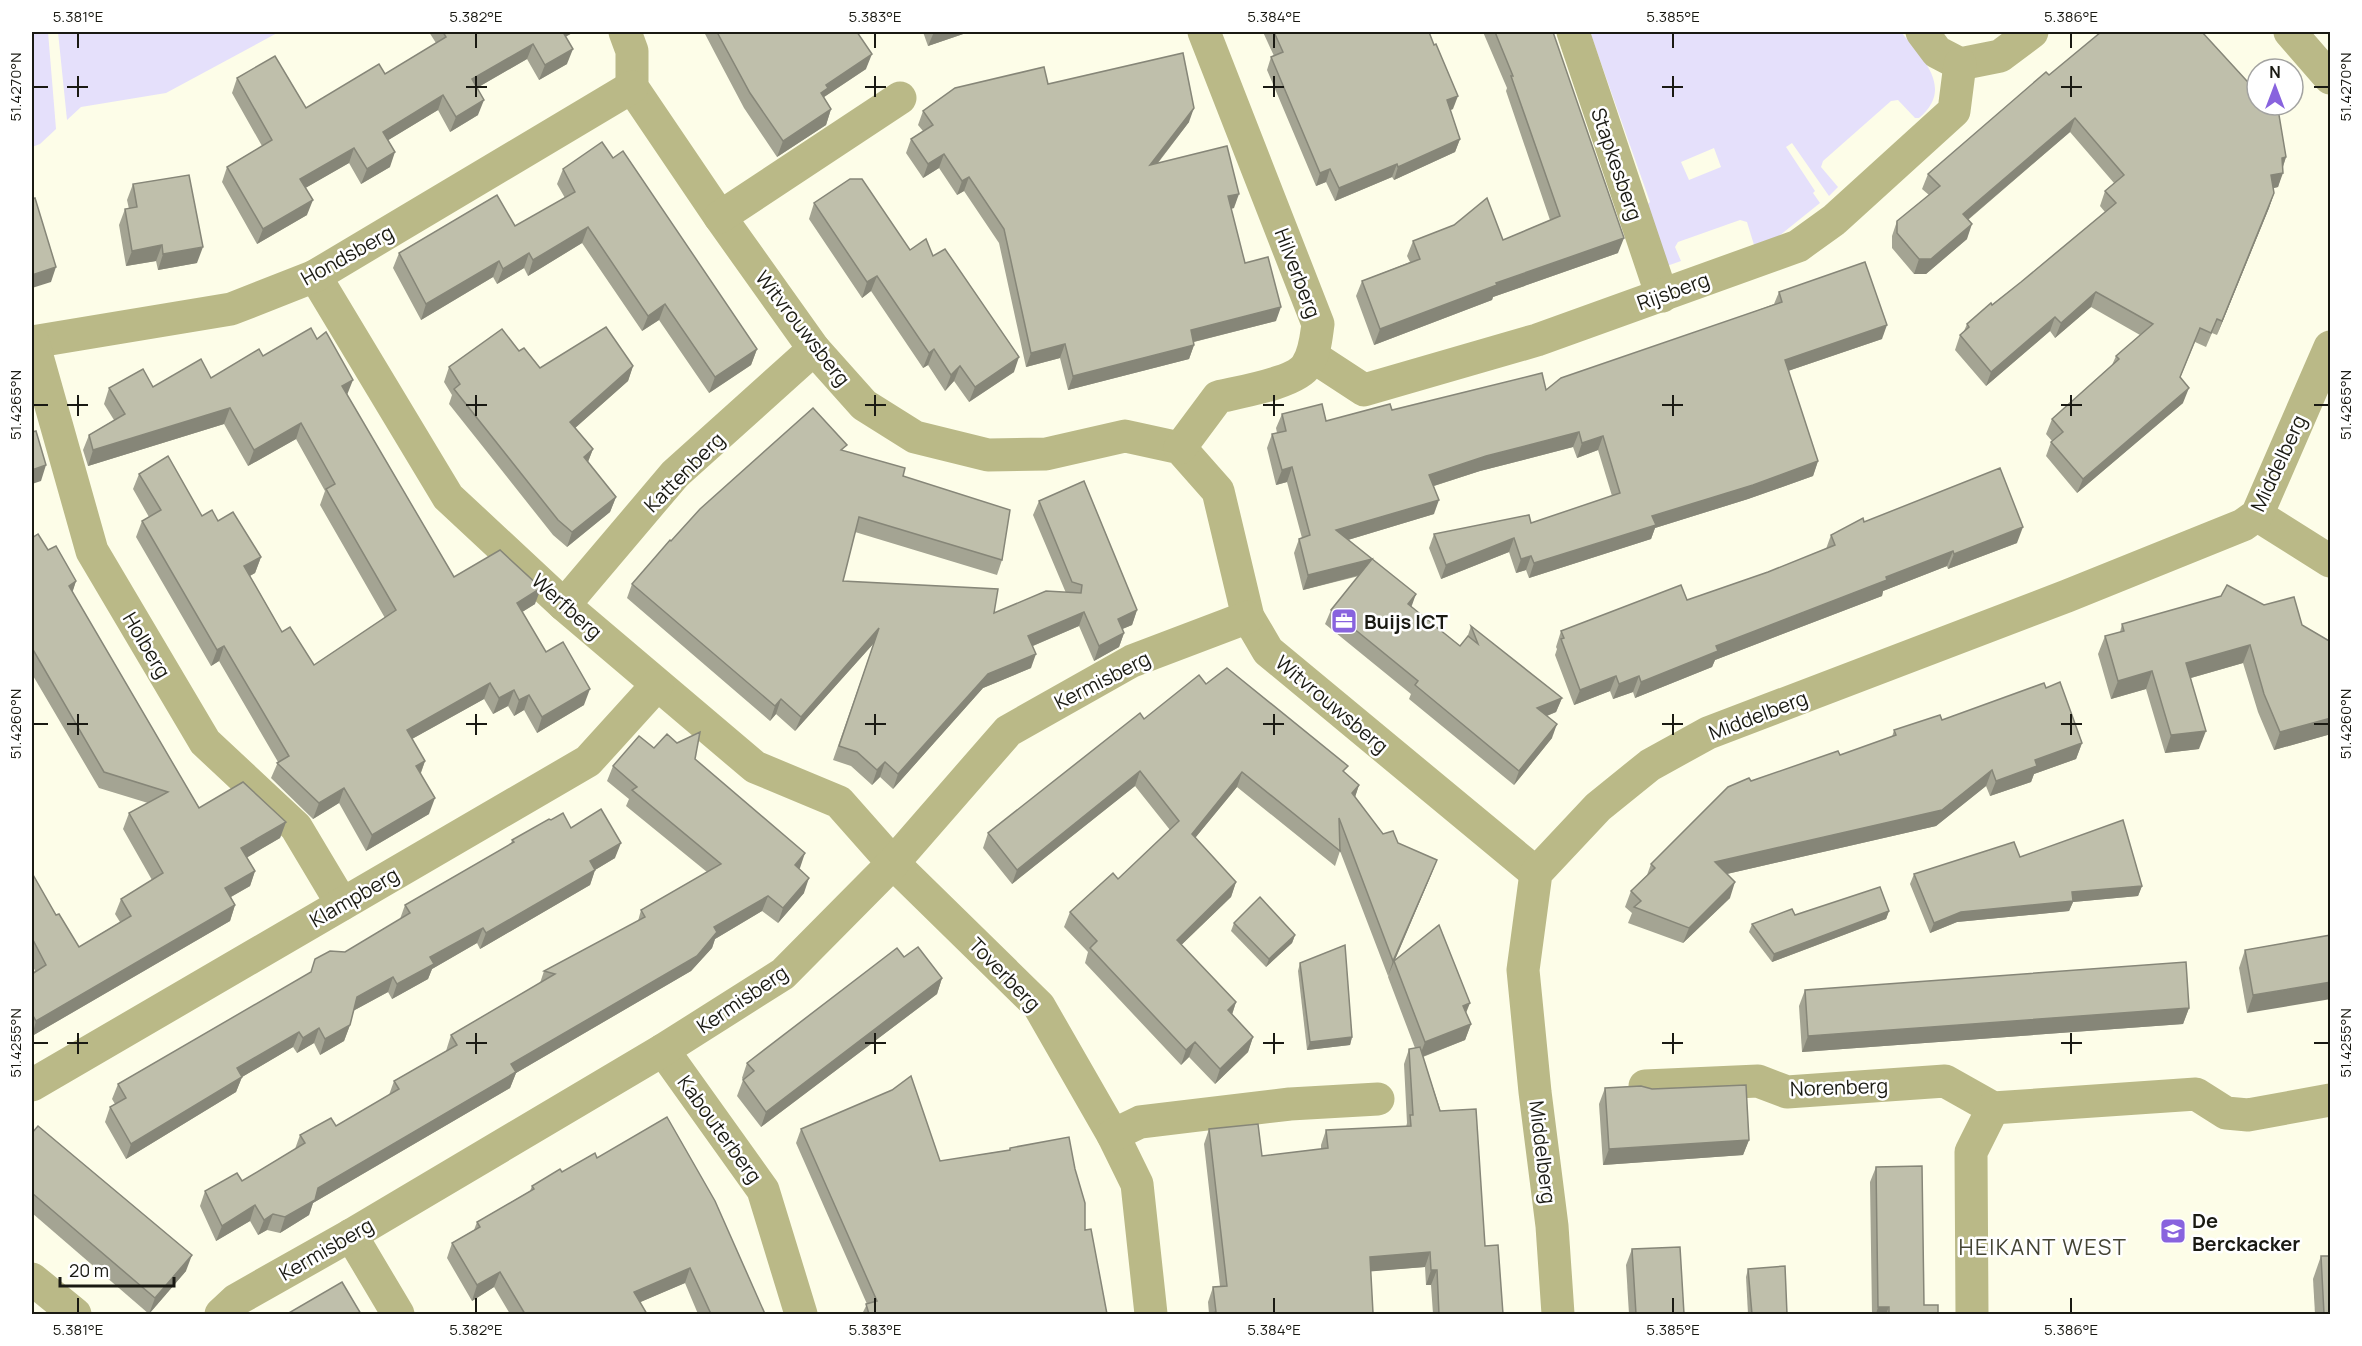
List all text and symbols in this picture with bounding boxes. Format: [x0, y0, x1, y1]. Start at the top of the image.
text: 5.381°E [53, 6, 103, 27]
text: 5.382°E [449, 6, 503, 27]
text: 5.383°E [848, 6, 902, 27]
text: 5.384°E [1247, 6, 1301, 27]
text: 5.385°E [1646, 6, 1700, 27]
text: 5.386°E [2044, 6, 2098, 27]
text: 51.4270°N [5, 53, 26, 121]
text: 51.4270°N [2335, 53, 2356, 121]
north arrow [2245, 57, 2305, 117]
text: N [2269, 61, 2281, 83]
street label: Stapkesberg [1585, 104, 1649, 224]
street label: Hondsberg [296, 218, 398, 292]
street label: Hilverberg [1269, 224, 1327, 322]
street label: Witvrouwsberg [749, 265, 857, 391]
street label: Rijsberg [1633, 265, 1713, 317]
text: 51.4265°N [5, 370, 26, 440]
text: 51.4265°N [2335, 370, 2356, 440]
street label: Middelberg [2244, 410, 2312, 516]
street label: Kattenberg [638, 426, 730, 518]
street label: Werfberg [526, 567, 608, 645]
office icon: Buijs ICT [1329, 606, 1359, 636]
street label: Holberg [117, 607, 177, 683]
place label: Buijs ICT [1364, 608, 1448, 635]
street label: Kermisberg [1049, 644, 1155, 716]
street label: Witvrouwsberg [1270, 649, 1394, 759]
street label: Middelberg [1705, 684, 1811, 746]
text: 51.4260°N [5, 689, 26, 759]
text: 51.4260°N [2335, 689, 2356, 759]
street label: Klampberg [305, 861, 403, 933]
street label: Toverberg [963, 931, 1047, 1017]
street label: Kermisberg [691, 959, 793, 1039]
text: 51.4255°N [5, 1008, 26, 1078]
text: 51.4255°N [2335, 1008, 2356, 1078]
street label: Kabouterberg [672, 1070, 768, 1188]
street label: Norenberg [1790, 1072, 1888, 1102]
street label: Middelberg [1523, 1099, 1563, 1205]
place label: De Berckacker [2192, 1207, 2300, 1257]
street label: Kermisberg [274, 1211, 378, 1287]
school or university icon: De Berckacker [2158, 1216, 2188, 1246]
district label: HEIKANT WEST [1959, 1232, 2127, 1262]
scale bar [60, 1250, 174, 1288]
text: 20 m [69, 1258, 109, 1282]
text: 5.381°E [53, 1319, 103, 1340]
text: 5.382°E [449, 1319, 503, 1340]
text: 5.383°E [848, 1319, 902, 1340]
text: 5.384°E [1247, 1319, 1301, 1340]
text: 5.385°E [1646, 1319, 1700, 1340]
text: 5.386°E [2044, 1319, 2098, 1340]

